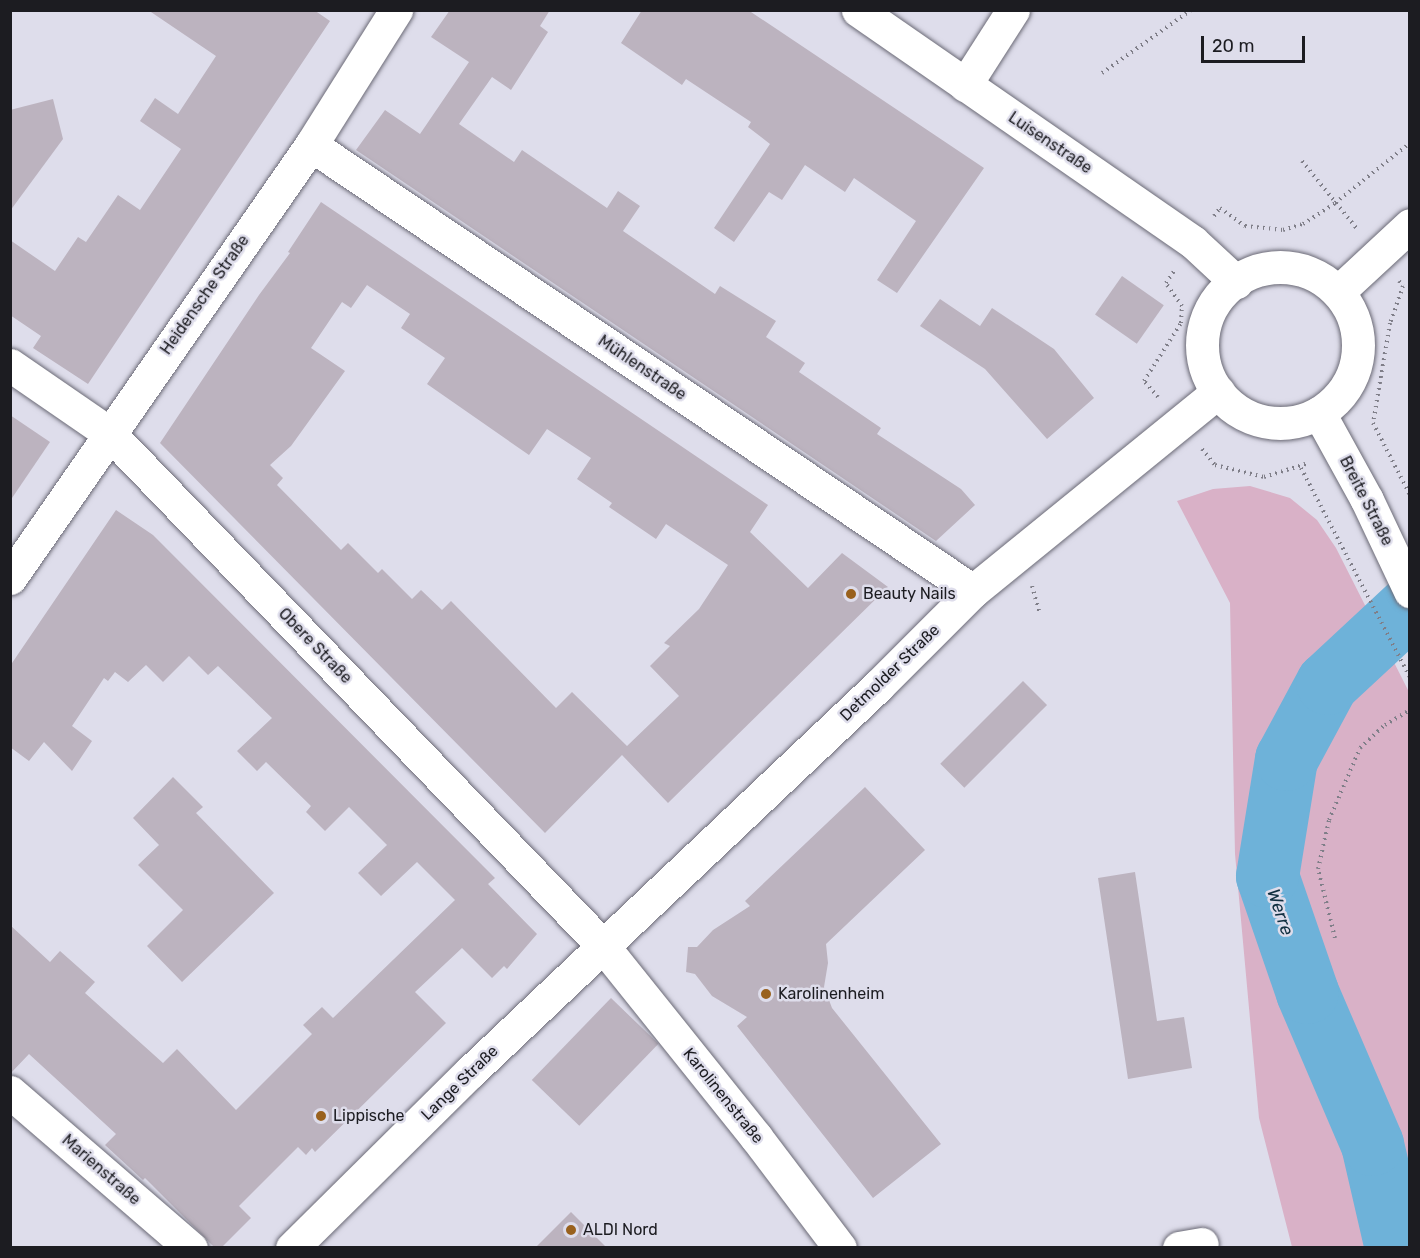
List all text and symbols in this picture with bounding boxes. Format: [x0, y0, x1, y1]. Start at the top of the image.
scale bar [1204, 24, 1308, 62]
text: 20 m [1212, 35, 1254, 57]
street label: Luisenstraße [1005, 108, 1095, 178]
street label: Heidensche Straße [157, 232, 253, 358]
street label: Mühlenstraße [594, 331, 690, 405]
street label: Breite Straße [1335, 453, 1397, 549]
place label: Beauty Nails [863, 584, 956, 604]
marker: Beauty Nails [844, 587, 858, 601]
street label: Obere Straße [274, 604, 356, 688]
street label: Detmolder Straße [836, 620, 944, 726]
water label: Werre [1262, 886, 1298, 938]
place label: Karolinenheim [778, 984, 884, 1004]
marker: Karolinenheim [759, 987, 773, 1001]
street label: Lange Straße [418, 1042, 502, 1124]
street label: Karolinenstraße [679, 1044, 767, 1148]
place label: Lippische [333, 1106, 405, 1126]
marker: Lippische [314, 1109, 328, 1123]
street label: Marienstraße [58, 1131, 144, 1209]
place label: ALDI Nord [583, 1220, 658, 1240]
marker: ALDI Nord [564, 1223, 578, 1237]

